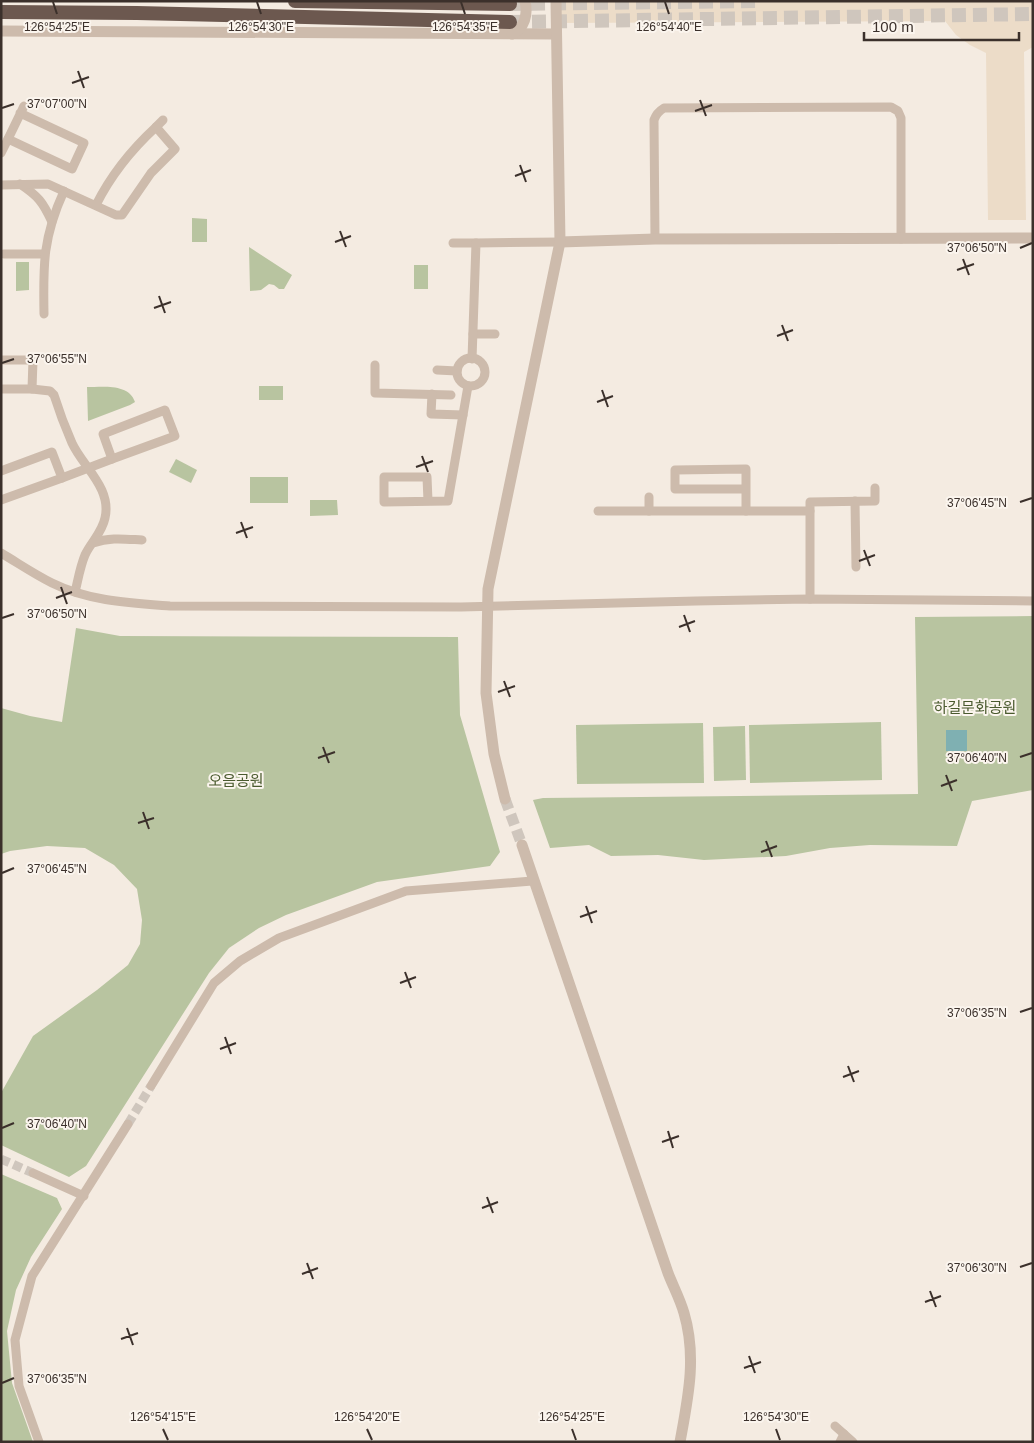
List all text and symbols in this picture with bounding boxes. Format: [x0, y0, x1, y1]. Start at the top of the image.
scale bar [864, 10, 1019, 42]
text: 100 m [872, 18, 914, 35]
text: 126°54'25"E [24, 20, 90, 34]
text: 126°54'30"E [228, 20, 294, 34]
text: 126°54'35"E [432, 20, 498, 34]
text: 126°54'40"E [636, 20, 702, 34]
text: 37°07'00"N [27, 97, 87, 111]
text: 37°06'50"N [947, 241, 1007, 255]
text: 37°06'55"N [27, 352, 87, 366]
text: 37°06'45"N [947, 496, 1007, 510]
text: 37°06'50"N [27, 607, 87, 621]
park label: 하길문화공원 [934, 699, 1016, 716]
text: 37°06'40"N [947, 751, 1007, 765]
park label: 오음공원 [208, 772, 264, 789]
text: 37°06'45"N [27, 862, 87, 876]
text: 37°06'35"N [947, 1006, 1007, 1020]
text: 37°06'40"N [27, 1117, 87, 1131]
text: 37°06'30"N [947, 1261, 1007, 1275]
text: 37°06'35"N [27, 1372, 87, 1386]
text: 126°54'15"E [130, 1410, 196, 1424]
text: 126°54'20"E [334, 1410, 400, 1424]
text: 126°54'25"E [539, 1410, 605, 1424]
text: 126°54'30"E [743, 1410, 809, 1424]

